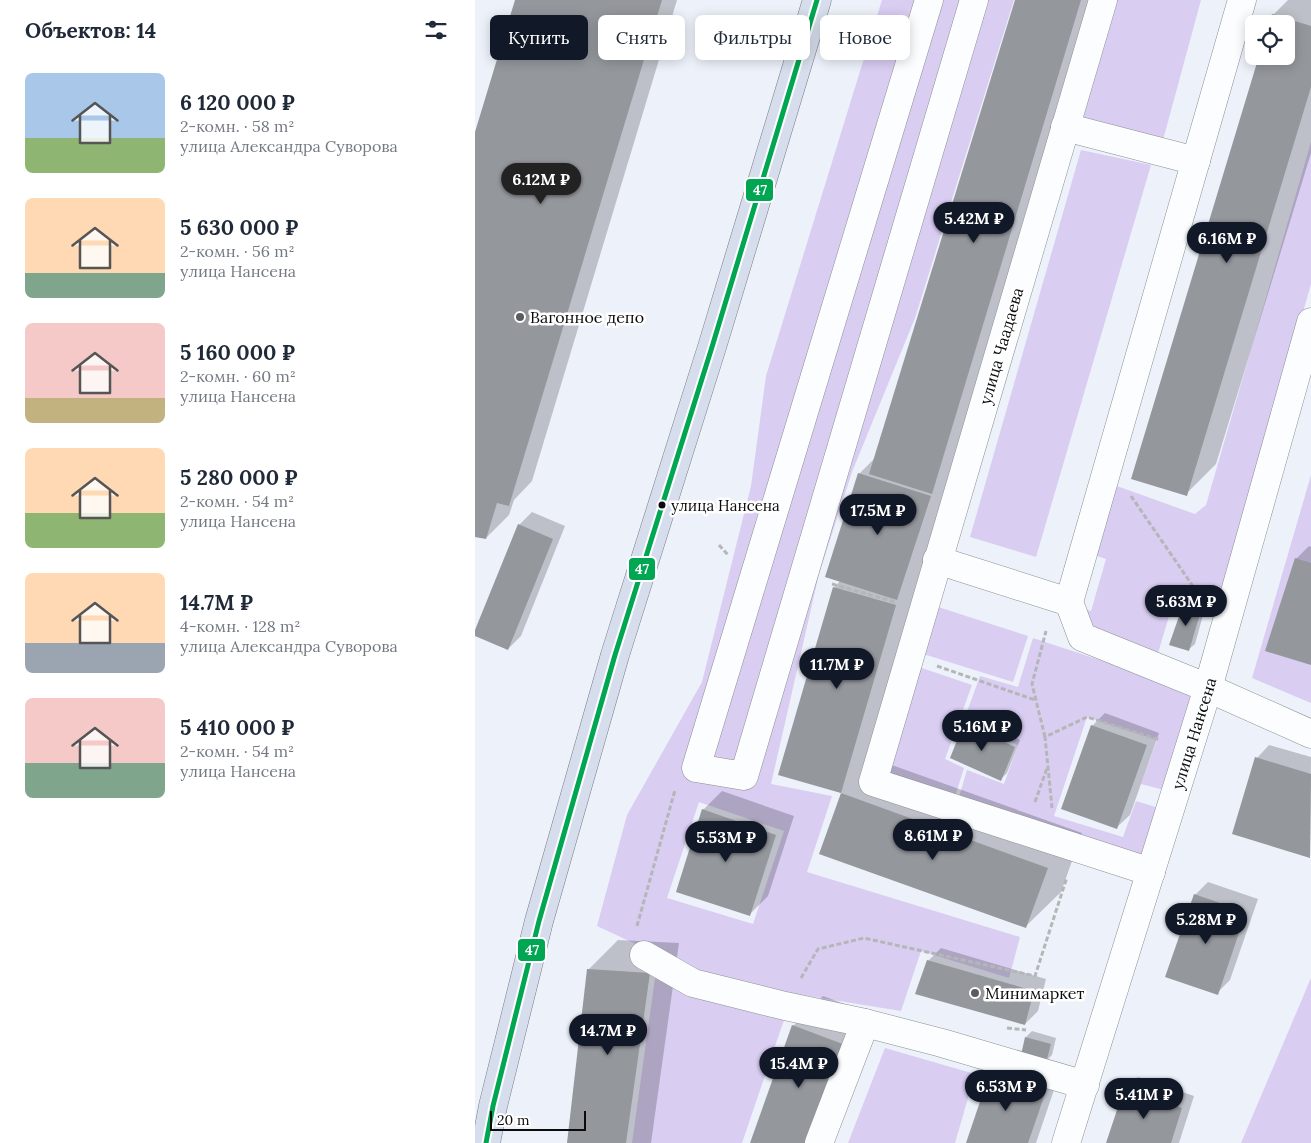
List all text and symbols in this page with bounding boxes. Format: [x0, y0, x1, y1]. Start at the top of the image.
chip: Купить [490, 15, 588, 60]
chip: Снять [598, 15, 685, 60]
chip: Фильтры [695, 15, 810, 60]
chip: Новое [820, 15, 910, 60]
map controls [1245, 15, 1295, 65]
button: locate [1245, 15, 1295, 65]
icon: filters [422, 16, 450, 44]
text: Объектов: 14 [25, 17, 156, 44]
text: 6 120 000 ₽ [180, 89, 295, 116]
icon: home [65, 93, 125, 153]
text: 2-комн. · 58 m² [180, 116, 294, 136]
text: улица Александра Суворова [180, 136, 398, 156]
pin: 6.12M ₽ [495, 162, 587, 205]
text: 6.12M ₽ [512, 169, 570, 189]
line badge: 47 [745, 178, 774, 202]
text: 47 [753, 181, 768, 199]
pin: 5.42M ₽ [928, 202, 1020, 244]
text: 5.42M ₽ [944, 208, 1004, 228]
text: 5 630 000 ₽ [180, 214, 298, 241]
icon: home [65, 218, 125, 278]
pin: 6.16M ₽ [1181, 222, 1273, 264]
text: 6.16M ₽ [1198, 228, 1256, 248]
text: 2-комн. · 56 m² [180, 241, 295, 261]
text: улица Нансена [180, 261, 296, 281]
street label: улица Чаадаева [975, 285, 1027, 407]
place label: Вагонное депо [530, 307, 644, 327]
marker: Вагонное депо [514, 311, 526, 323]
text: 5 160 000 ₽ [180, 339, 295, 366]
icon: home [65, 343, 125, 403]
text: 2-комн. · 60 m² [180, 366, 296, 386]
text: улица Нансена [180, 386, 296, 406]
text: 5 280 000 ₽ [180, 464, 298, 491]
icon: home [65, 468, 125, 528]
text: 2-комн. · 54 m² [180, 491, 294, 511]
pin: 17.5M ₽ [832, 494, 924, 536]
place label: улица Нансена [671, 496, 780, 515]
marker: улица Нансена [657, 500, 667, 510]
text: 17.5M ₽ [850, 500, 906, 520]
text: улица Нансена [180, 511, 296, 531]
line badge: 47 [628, 557, 656, 581]
text: 47 [635, 560, 650, 578]
pin: 5.63M ₽ [1140, 584, 1232, 627]
text: 14.7M ₽ [180, 589, 253, 616]
text: 5.63M ₽ [1156, 591, 1216, 611]
icon: home [65, 593, 125, 653]
text: 4-комн. · 128 m² [180, 616, 301, 636]
text: улица Александра Суворова [180, 636, 398, 656]
pin: 11.7M ₽ [791, 648, 883, 690]
text: 11.7M ₽ [810, 654, 864, 674]
street label: улица Нансена [1167, 675, 1220, 792]
pin: 5.16M ₽ [936, 710, 1028, 752]
text: 5 410 000 ₽ [180, 714, 294, 741]
text: 5.16M ₽ [953, 716, 1011, 736]
icon: home [65, 718, 125, 778]
text: 2-комн. · 54 m² [180, 741, 294, 761]
text: улица Нансена [180, 761, 296, 781]
pin: 8.61M ₽ [887, 818, 979, 861]
pin: 5.53M ₽ [680, 820, 772, 863]
text: 8.61M ₽ [904, 825, 962, 845]
text: 5.53M ₽ [696, 827, 756, 847]
pin: 5.28M ₽ [1160, 902, 1252, 945]
text: 5.28M ₽ [1176, 909, 1236, 929]
line badge: 47 [517, 938, 546, 962]
text: 47 [525, 941, 540, 959]
place label: Минимаркет [985, 983, 1084, 1003]
marker: Минимаркет [969, 987, 981, 999]
pin: 14.7M ₽ [562, 1014, 654, 1056]
text: 14.7M ₽ [580, 1020, 636, 1040]
pin: 15.4M ₽ [753, 1046, 845, 1089]
text: 15.4M ₽ [770, 1053, 828, 1073]
pin: 6.53M ₽ [960, 1070, 1052, 1112]
text: 6.53M ₽ [976, 1076, 1036, 1096]
pin: 5.41M ₽ [1098, 1078, 1190, 1120]
text: 5.41M ₽ [1115, 1084, 1173, 1104]
scale bar [490, 1108, 586, 1131]
text: 20 m [497, 1111, 529, 1129]

